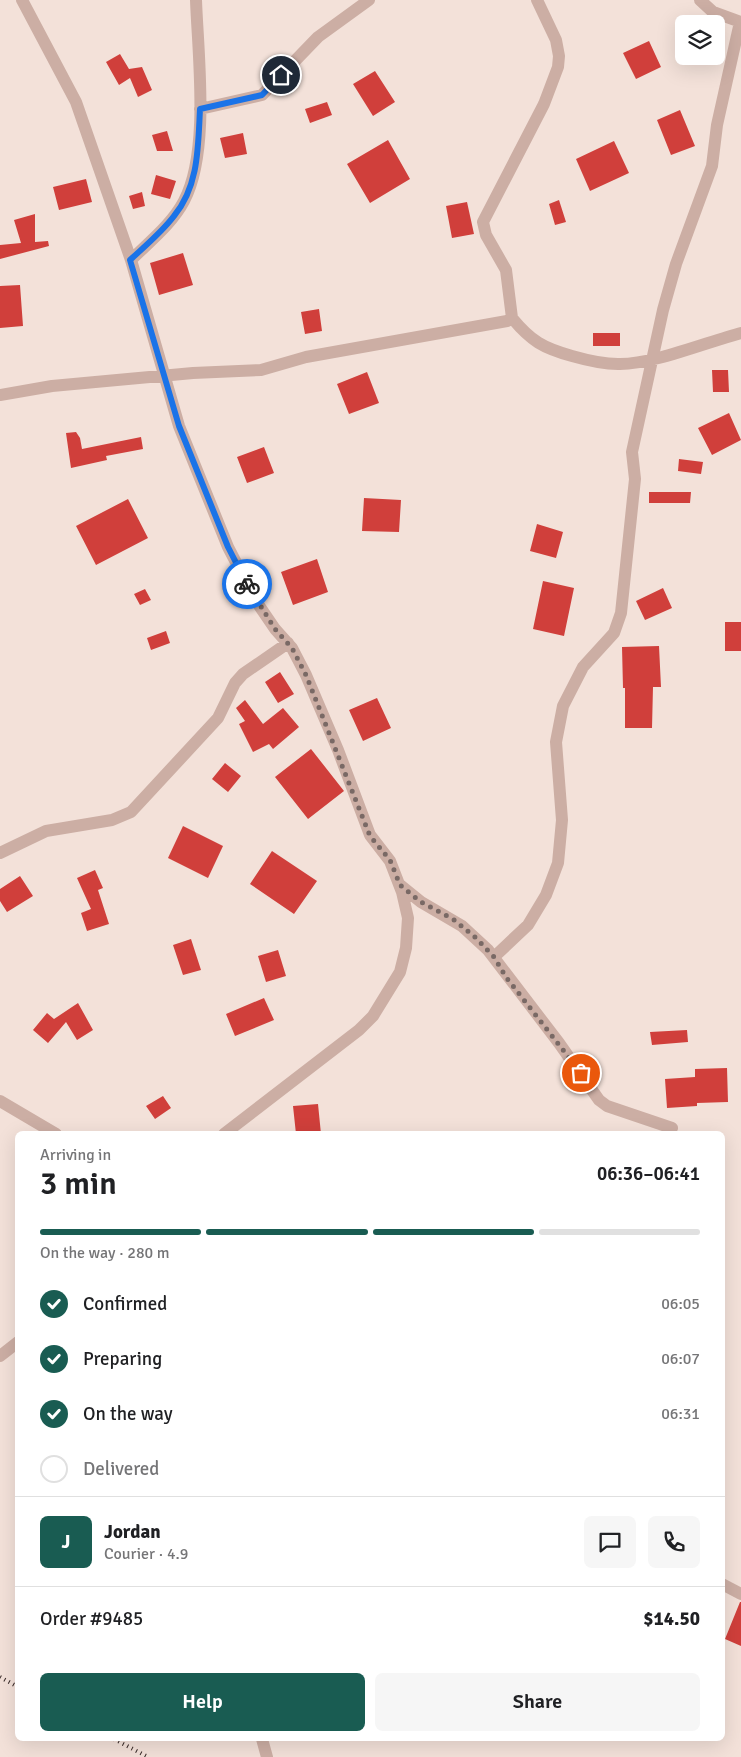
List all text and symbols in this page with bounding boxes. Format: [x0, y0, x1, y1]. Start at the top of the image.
map controls [675, 15, 725, 65]
button: layers [675, 15, 725, 65]
pin [260, 54, 302, 96]
icon: home [267, 61, 295, 89]
courier [222, 559, 272, 609]
icon: bike [233, 570, 261, 598]
pin [560, 1052, 602, 1094]
icon: bag [567, 1059, 595, 1087]
text: Arriving in [40, 1145, 111, 1165]
text: 06:36–06:41 [597, 1162, 700, 1186]
text: 3 min [40, 1164, 117, 1203]
text: On the way · 280 m [40, 1243, 170, 1263]
icon: check [40, 1290, 68, 1318]
text: Confirmed [83, 1292, 167, 1316]
text: 06:05 [661, 1294, 700, 1314]
icon: check [40, 1345, 68, 1373]
text: Preparing [83, 1347, 162, 1371]
text: 06:07 [661, 1349, 700, 1369]
icon: check [40, 1400, 68, 1428]
text: On the way [83, 1402, 173, 1426]
text: 06:31 [661, 1404, 700, 1424]
text: Delivered [83, 1457, 159, 1481]
button: chat [584, 1516, 636, 1568]
button: phone [648, 1516, 700, 1568]
text: Jordan [104, 1520, 161, 1544]
text: J [62, 1530, 70, 1554]
text: Courier · 4.9 [104, 1544, 188, 1564]
text: Order #9485 [40, 1607, 143, 1631]
text: $14.50 [643, 1607, 700, 1631]
button: Help [40, 1673, 365, 1731]
button: Share [375, 1673, 700, 1731]

